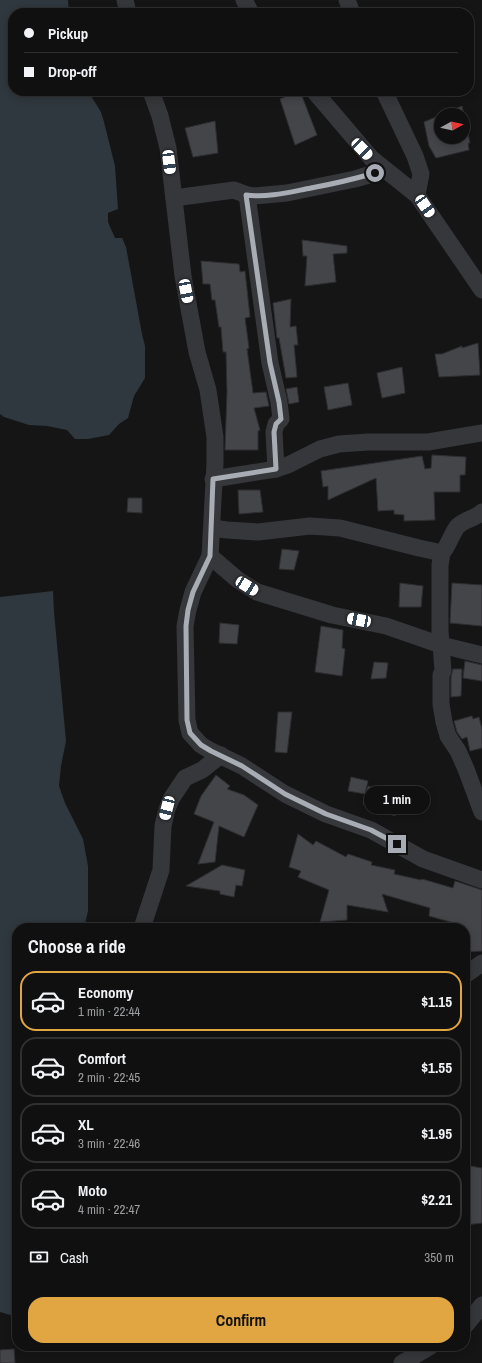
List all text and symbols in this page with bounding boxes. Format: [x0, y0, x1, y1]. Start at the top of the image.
text: Pickup [48, 23, 88, 44]
text: Drop-off [48, 61, 97, 82]
north arrow [434, 108, 470, 144]
map controls [434, 108, 470, 144]
car [349, 136, 375, 162]
car [162, 149, 176, 175]
route start [366, 164, 384, 182]
car [413, 193, 437, 219]
car [178, 278, 194, 304]
car [234, 575, 260, 597]
car [346, 612, 372, 628]
callout: 1 min [364, 786, 430, 814]
text: 1 min [383, 791, 411, 808]
car [158, 795, 176, 821]
route end [388, 835, 406, 853]
text: Choose a ride [28, 934, 126, 959]
text: Economy [78, 982, 133, 1003]
icon: car [30, 983, 66, 1019]
text: $1.15 [421, 991, 452, 1012]
text: 1 min · 22:44 [78, 1003, 140, 1020]
text: Comfort [78, 1048, 126, 1069]
icon: car [30, 1049, 66, 1085]
text: $1.55 [421, 1057, 452, 1078]
text: 2 min · 22:45 [78, 1069, 140, 1086]
text: XL [78, 1114, 94, 1135]
icon: car [30, 1115, 66, 1151]
text: $1.95 [421, 1123, 452, 1144]
text: 3 min · 22:46 [78, 1135, 140, 1152]
text: Moto [78, 1180, 107, 1201]
icon: car [30, 1181, 66, 1217]
text: $2.21 [421, 1189, 452, 1210]
text: 4 min · 22:47 [78, 1201, 140, 1218]
icon: cash [28, 1246, 50, 1268]
text: Cash [60, 1247, 89, 1268]
text: 350 m [424, 1249, 454, 1266]
button: Confirm [28, 1297, 454, 1343]

